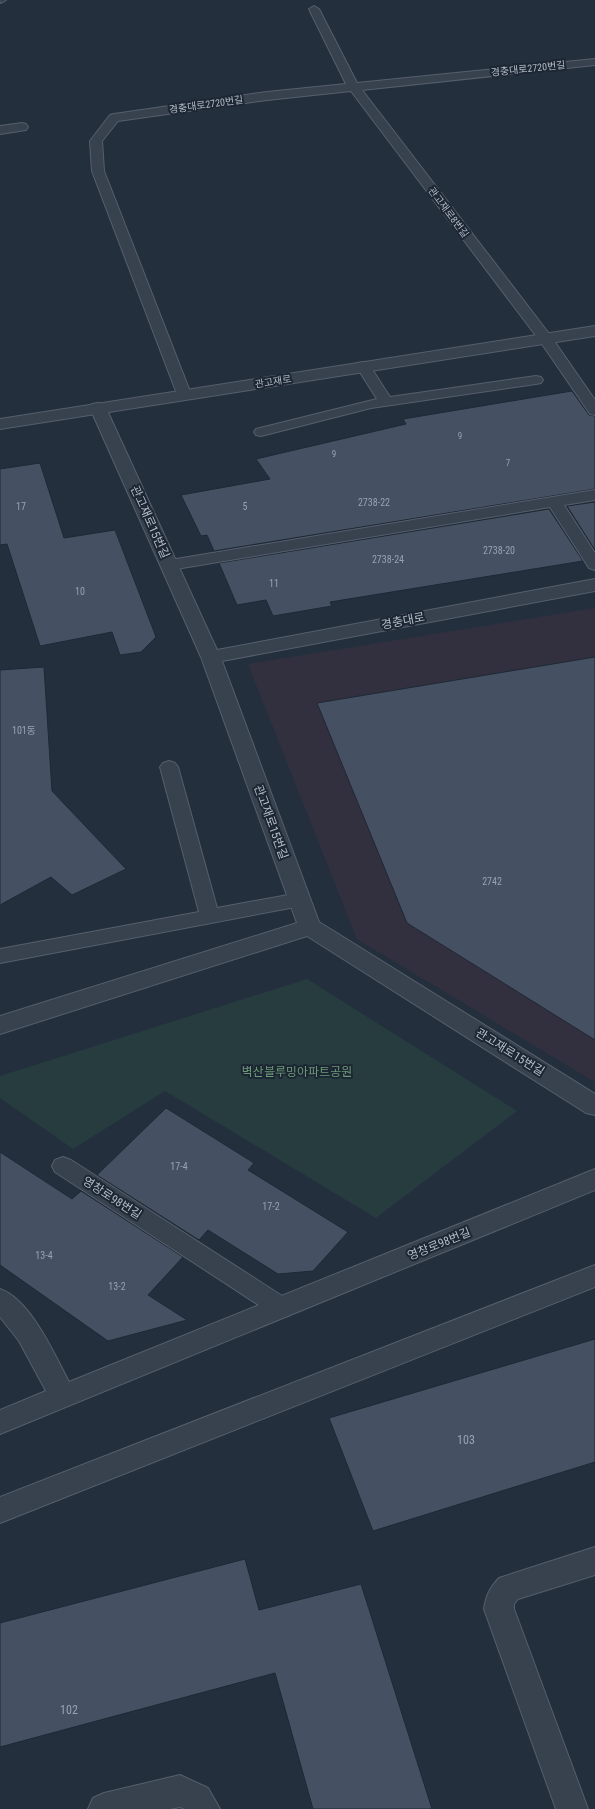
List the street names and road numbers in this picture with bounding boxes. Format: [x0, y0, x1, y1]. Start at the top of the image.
street label: 경충대로2720번길 [490, 59, 566, 78]
street label: 경충대로2720번길 [168, 94, 244, 115]
street label: 관고재로8번길 [426, 185, 471, 240]
street label: 관고재로 [254, 373, 292, 390]
street label: 관고재로15번길 [128, 483, 172, 561]
street label: 경충대로 [380, 610, 426, 632]
street label: 관고재로15번길 [251, 783, 291, 861]
street label: 관고재로15번길 [473, 1025, 547, 1079]
street label: 영창로98번길 [80, 1174, 144, 1222]
street label: 영창로98번길 [405, 1225, 473, 1263]

